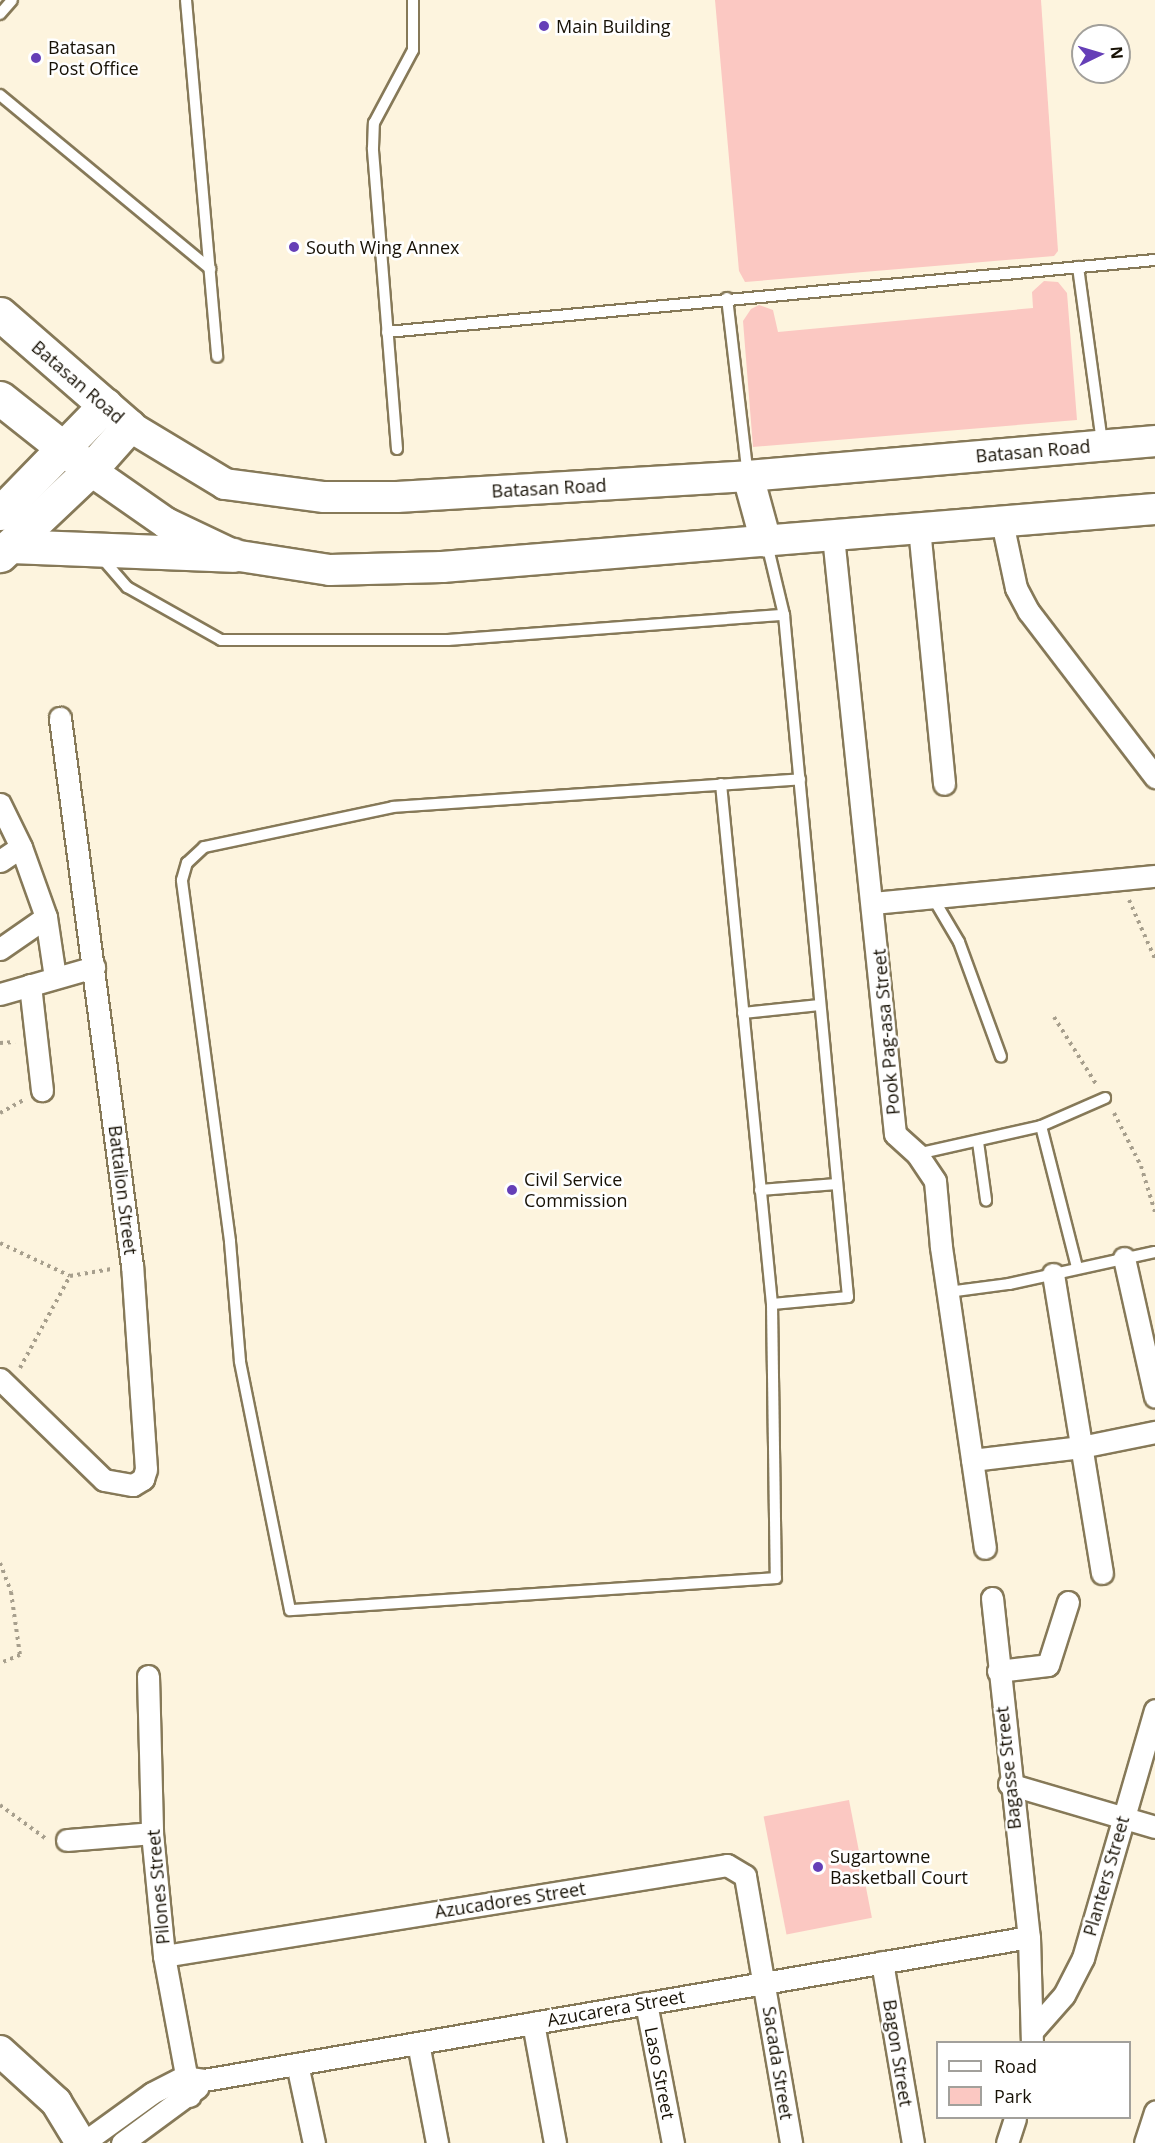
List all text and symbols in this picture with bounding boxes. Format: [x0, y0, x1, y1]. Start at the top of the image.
place label: Main Building [556, 15, 671, 37]
marker: Main Building [537, 19, 551, 33]
north arrow [1071, 24, 1131, 84]
place label: Batasan Post Office [48, 37, 139, 80]
text: N [1105, 45, 1128, 60]
marker: Batasan Post Office [29, 51, 43, 65]
place label: South Wing Annex [306, 236, 460, 258]
marker: South Wing Annex [287, 240, 301, 254]
street label: Batasan Road [27, 336, 129, 428]
street label: Batasan Road [975, 435, 1091, 467]
street label: Batasan Road [491, 474, 607, 502]
street label: Pook Pag-asa Street [868, 948, 904, 1116]
street label: Battalion Street [104, 1124, 142, 1256]
place label: Civil Service Commission [524, 1169, 628, 1212]
marker: Civil Service Commission [505, 1183, 519, 1197]
street label: Bagasse Street [991, 1705, 1025, 1831]
street label: Planters Street [1079, 1814, 1133, 1938]
street label: Pilones Street [142, 1829, 174, 1945]
place label: Sugartowne Basketball Court [830, 1846, 968, 1888]
marker: Sugartowne Basketball Court [811, 1860, 825, 1874]
street label: Azucadores Street [433, 1877, 587, 1923]
street label: Azucarera Street [546, 1985, 686, 2031]
street label: Bagon Street [879, 1998, 917, 2108]
street label: Sacada Street [758, 2005, 798, 2121]
street label: Laso Street [640, 2025, 680, 2121]
legend [936, 2041, 1131, 2119]
text: Road [994, 2054, 1037, 2078]
text: Park [994, 2084, 1032, 2108]

